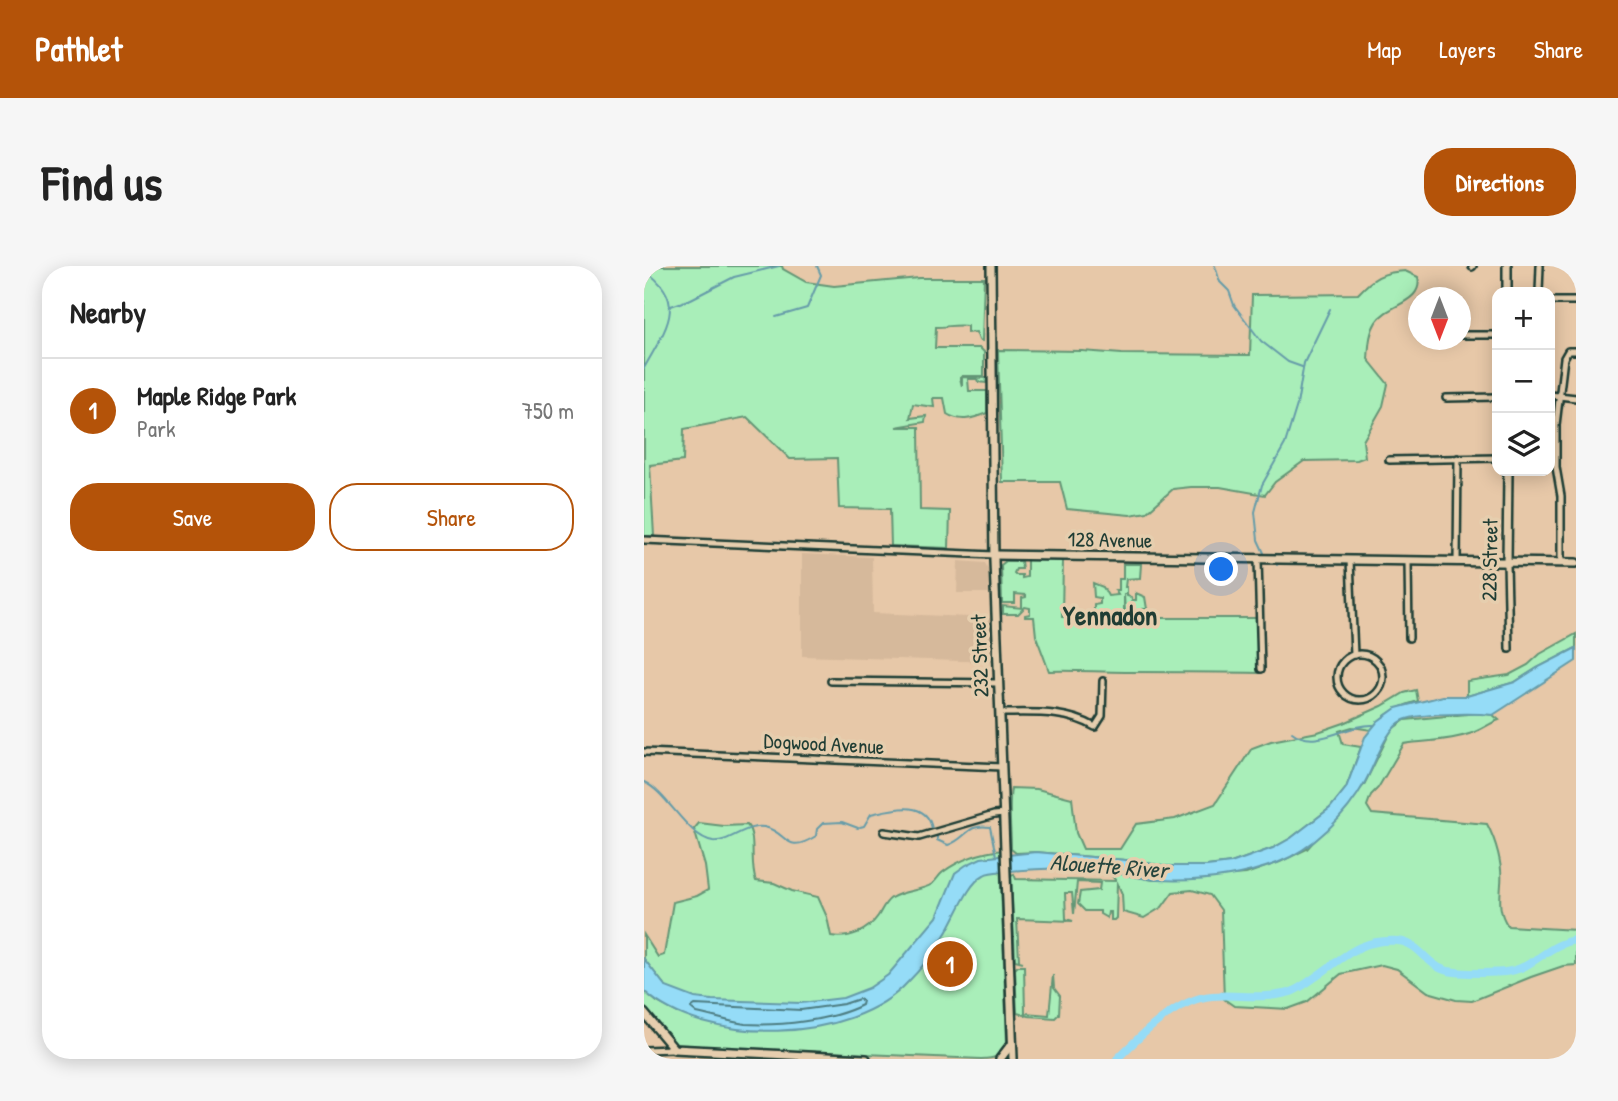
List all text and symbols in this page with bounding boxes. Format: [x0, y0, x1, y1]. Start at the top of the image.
text: Pathlet [35, 27, 122, 71]
text: Map [1367, 33, 1401, 65]
text: Layers [1439, 33, 1496, 65]
text: Share [1534, 33, 1583, 65]
button: Directions [1424, 148, 1576, 216]
text: Find us [42, 149, 162, 215]
north arrow [1408, 287, 1471, 350]
map controls [1492, 287, 1555, 476]
button: + [1492, 287, 1555, 350]
text: Nearby [70, 292, 146, 332]
button: − [1492, 350, 1555, 413]
text: Maple Ridge Park [137, 378, 296, 413]
text: 1 [89, 395, 97, 426]
text: 750 m [522, 395, 574, 426]
text: Park [137, 413, 175, 444]
button: layers [1492, 413, 1555, 476]
button: Save [70, 483, 315, 551]
button: Share [329, 483, 574, 551]
street label: 228 Street [1474, 518, 1505, 601]
street label: 128 Avenue [1067, 524, 1153, 555]
your location [1204, 552, 1238, 586]
district label: Yennadon [1063, 596, 1157, 634]
street label: 232 Street [964, 613, 995, 698]
street label: Dogwood Avenue [763, 726, 885, 761]
water label: Alouette River [1049, 846, 1172, 885]
pin: 1 [927, 938, 973, 990]

